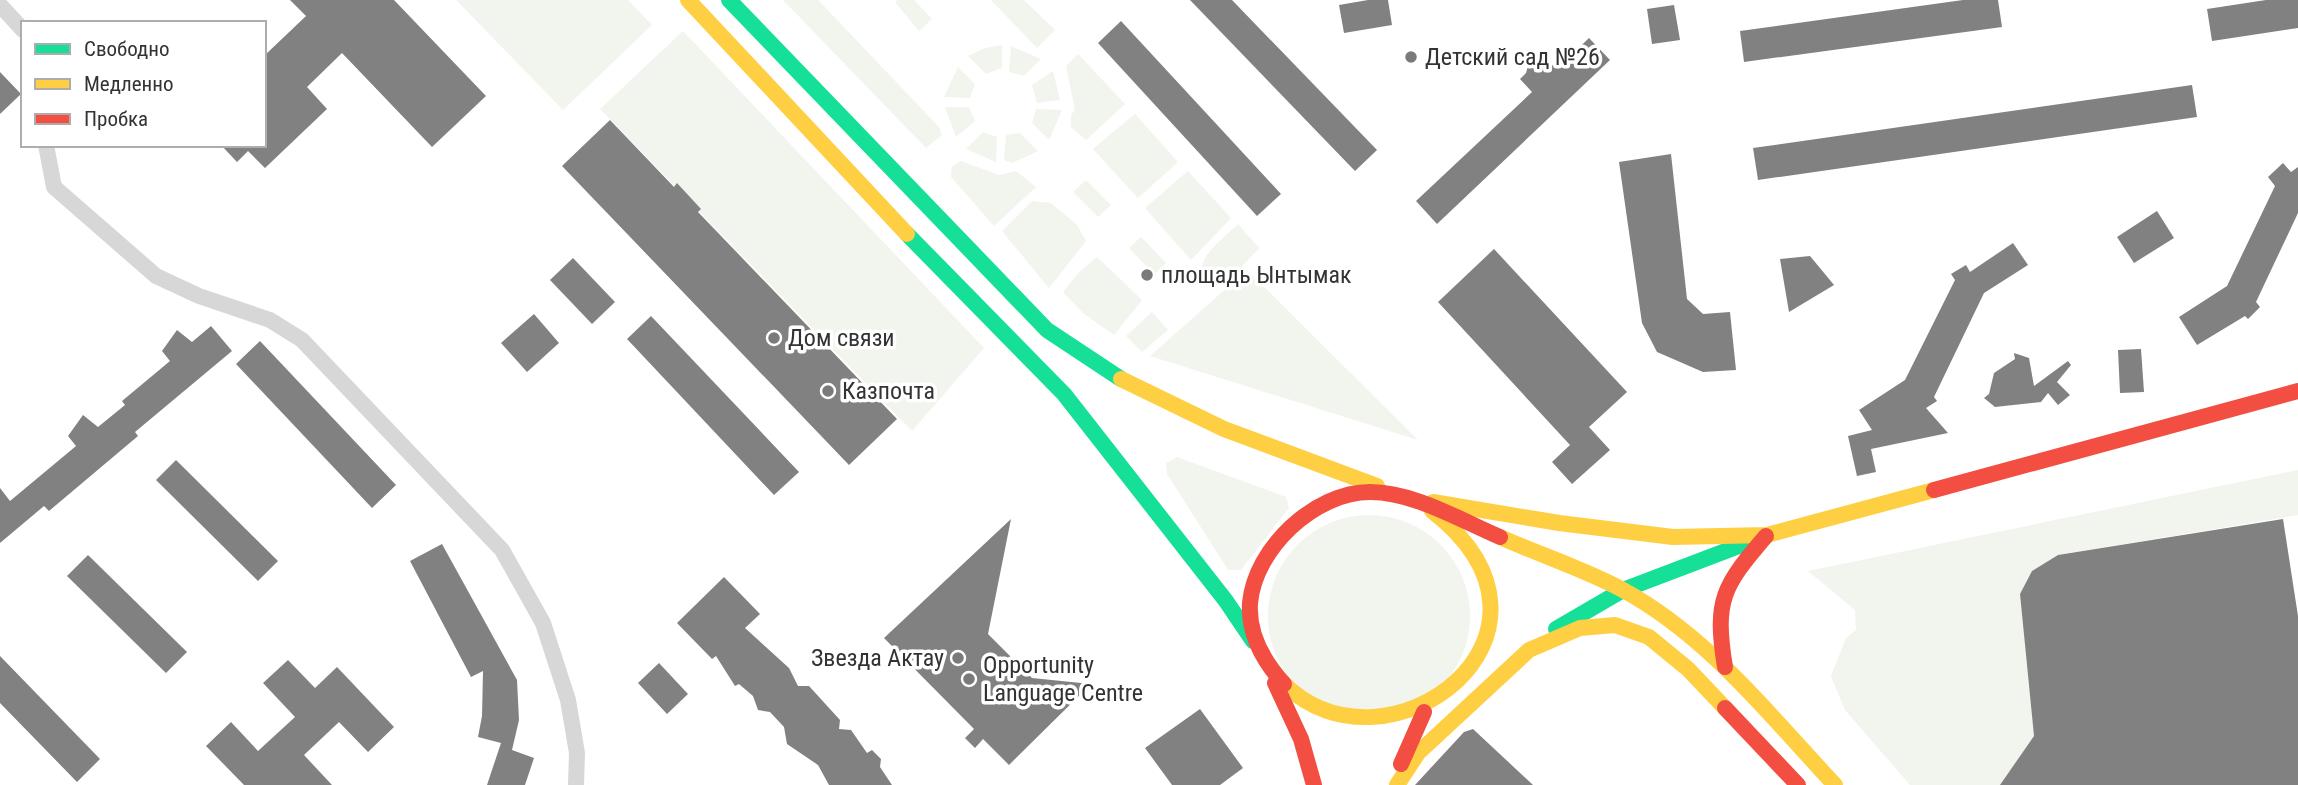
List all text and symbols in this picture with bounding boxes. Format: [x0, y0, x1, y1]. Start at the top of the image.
legend [21, 21, 266, 147]
text: Свободно [84, 37, 170, 61]
place label: Детский сад №26 [1425, 43, 1600, 71]
marker: Детский сад №26 [1403, 49, 1419, 65]
text: Медленно [84, 72, 173, 96]
text: Пробка [84, 107, 148, 131]
place label: площадь Ынтымак [1161, 261, 1352, 289]
marker: площадь Ынтымак [1139, 267, 1155, 283]
place label: Дом связи [788, 324, 895, 352]
marker: Дом связи [766, 330, 782, 346]
place label: Казпочта [842, 377, 935, 405]
marker: Казпочта [820, 383, 836, 399]
place label: Звезда Актау [811, 644, 944, 672]
marker: Звезда Актау [950, 650, 966, 666]
place label: Opportunity Language Centre [983, 651, 1143, 707]
marker: Opportunity Language Centre [961, 671, 977, 687]

